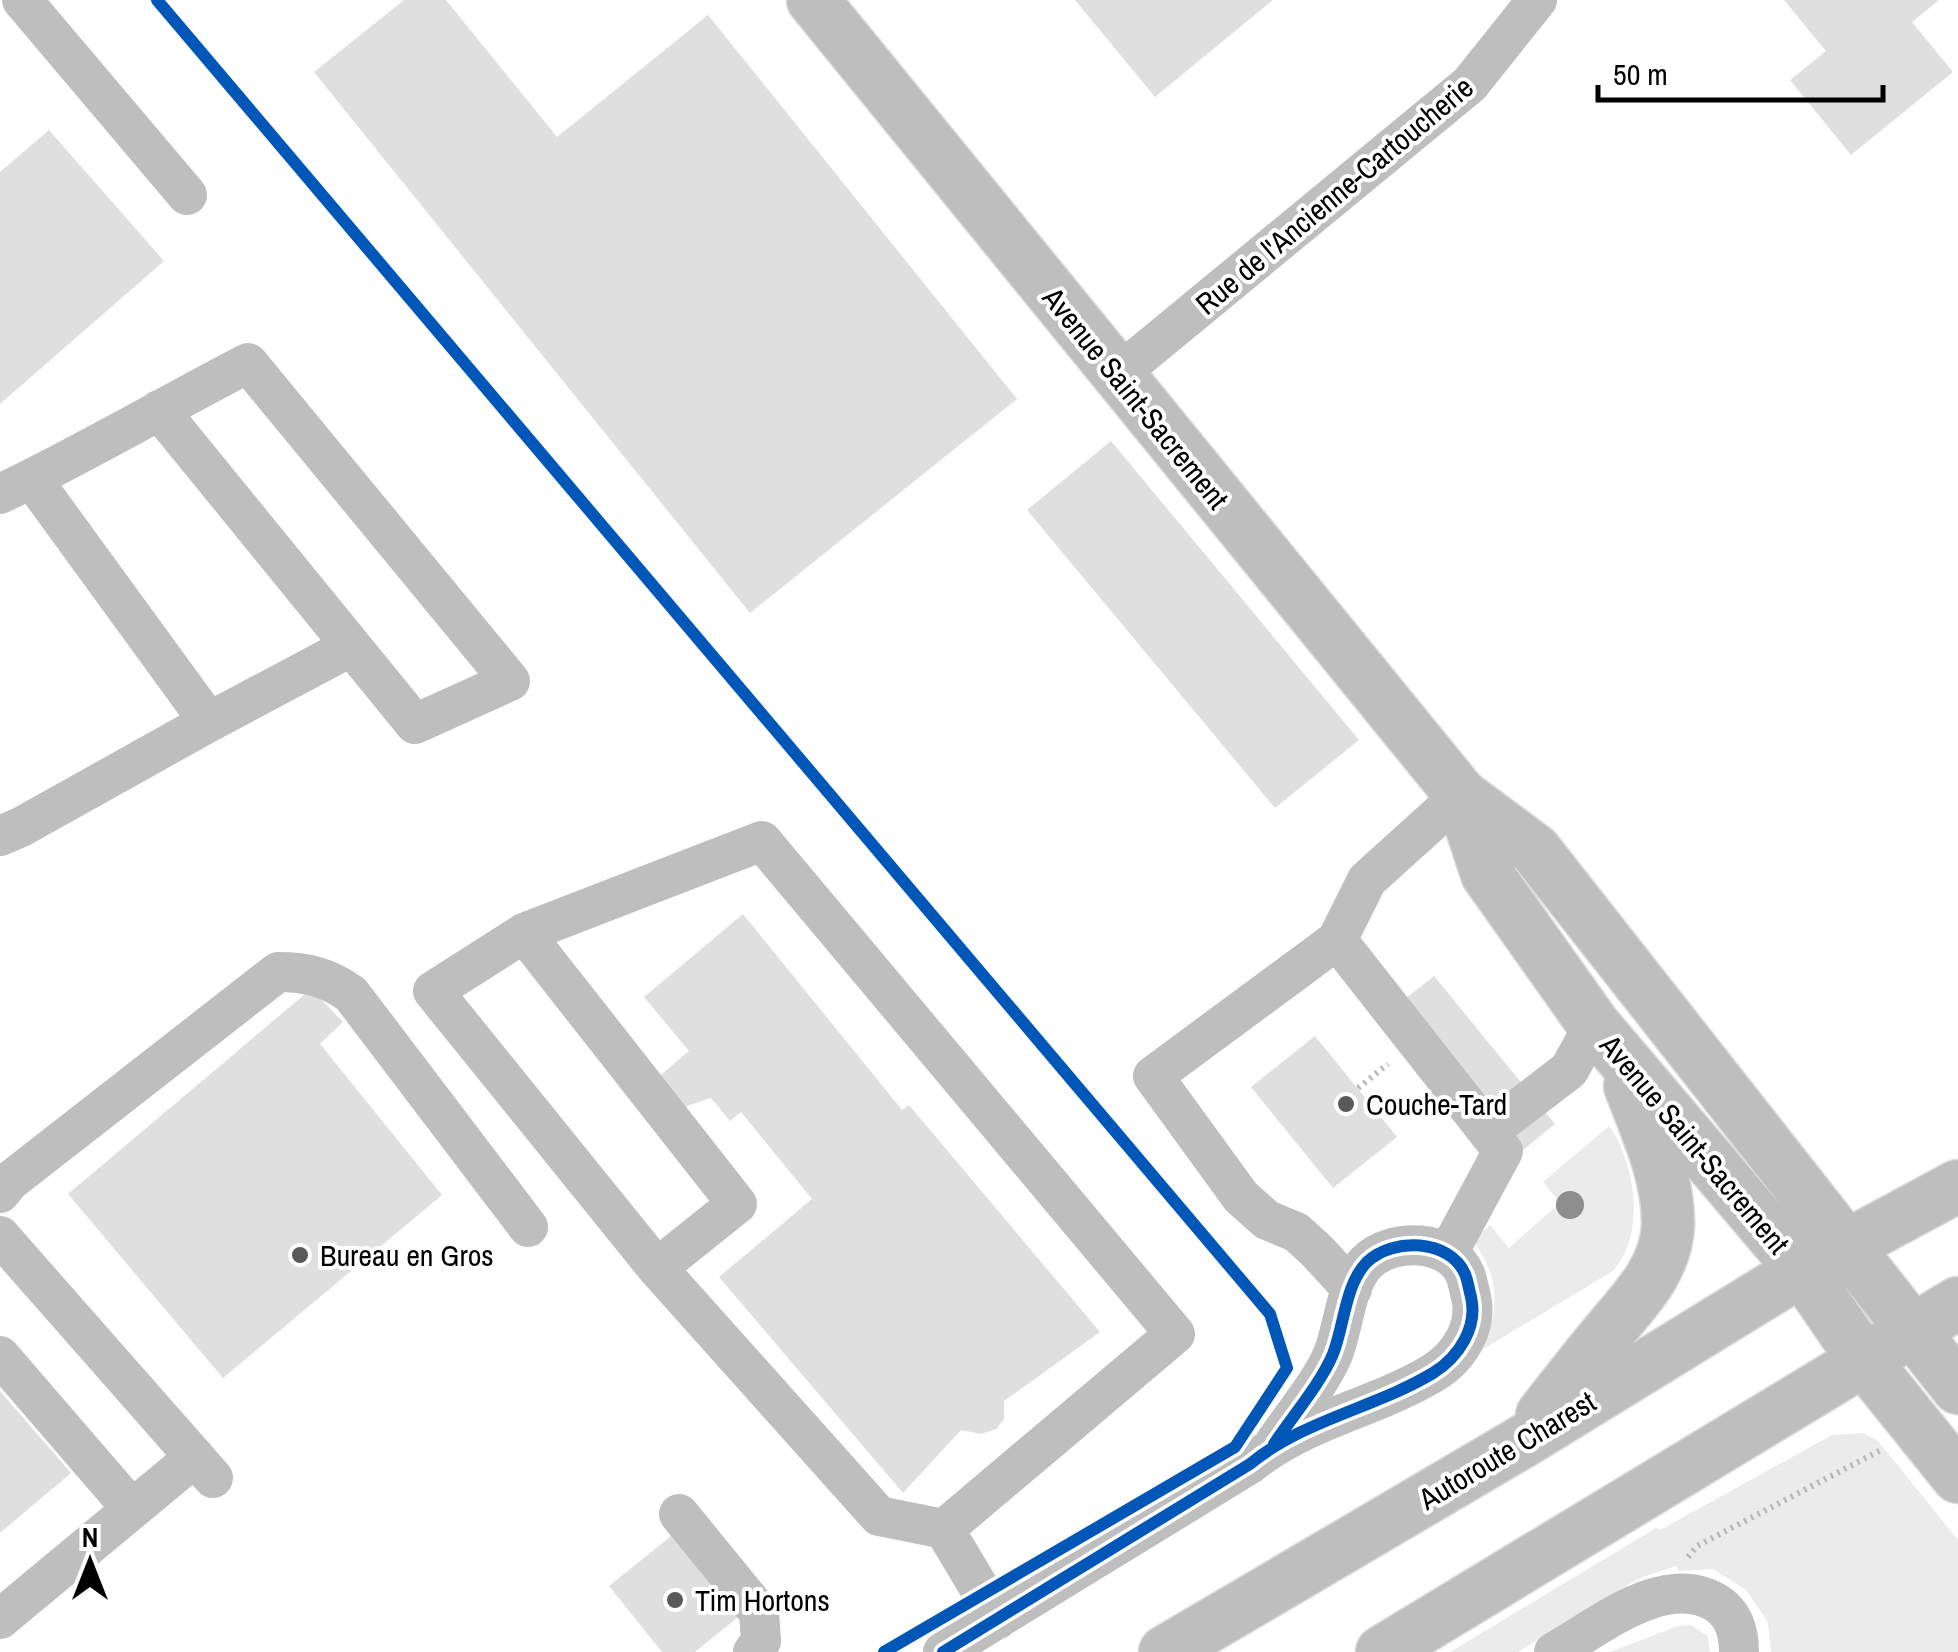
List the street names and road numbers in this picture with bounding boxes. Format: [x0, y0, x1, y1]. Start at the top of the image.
street label: Rue de l'Ancienne-Cartoucherie [1187, 67, 1481, 323]
street label: Avenue Saint-Sacrement [1033, 278, 1238, 517]
street label: Avenue Saint-Sacrement [1591, 1025, 1799, 1262]
street label: Autoroute Charest [1410, 1381, 1603, 1519]

